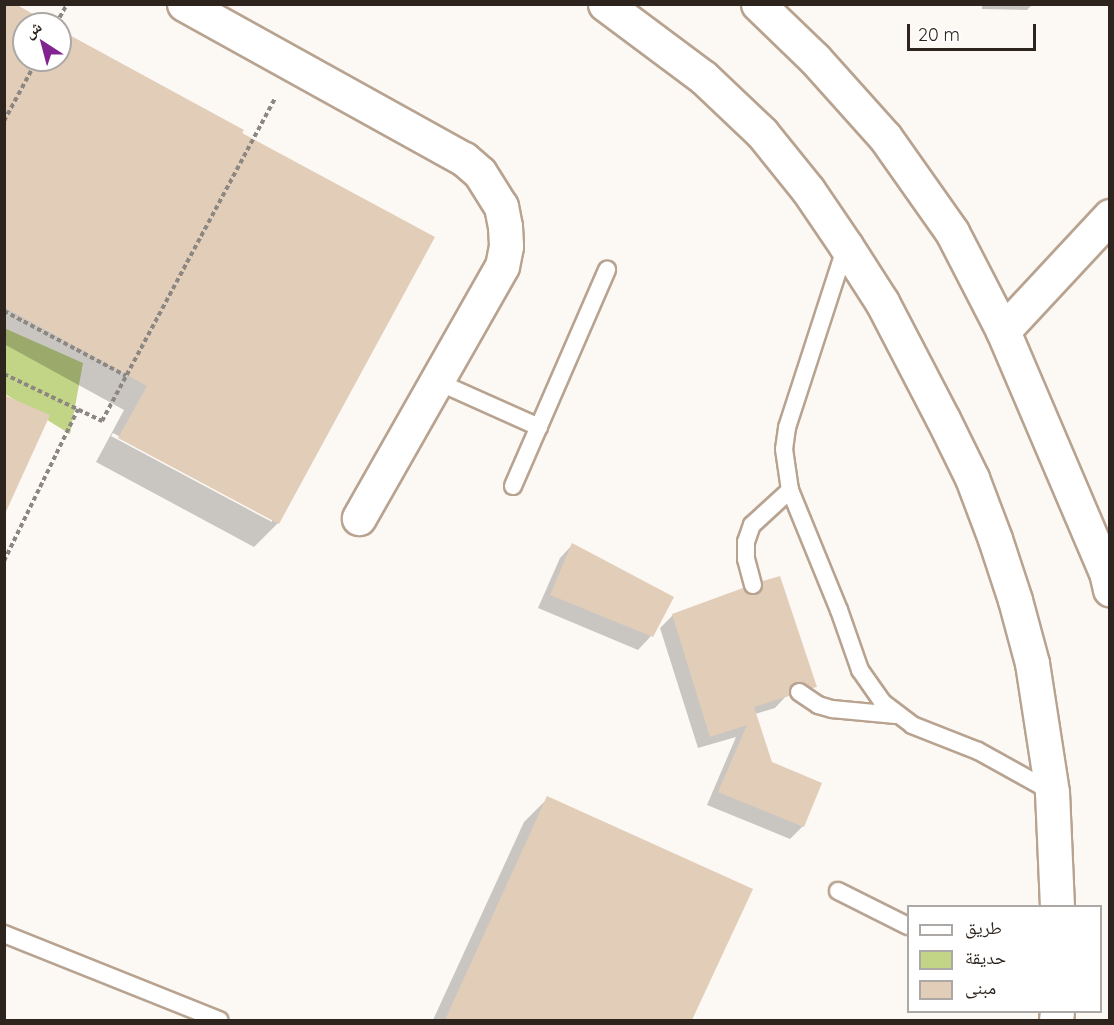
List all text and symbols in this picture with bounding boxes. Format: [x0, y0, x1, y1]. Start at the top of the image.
north arrow [12, 12, 72, 72]
scale bar [910, 12, 1039, 50]
text: ش [20, 16, 45, 42]
text: 20 m [918, 23, 960, 46]
legend [907, 905, 1102, 1013]
text: طريق [965, 916, 1002, 939]
text: حديقة [965, 946, 1006, 969]
text: مبنى [965, 976, 996, 999]

